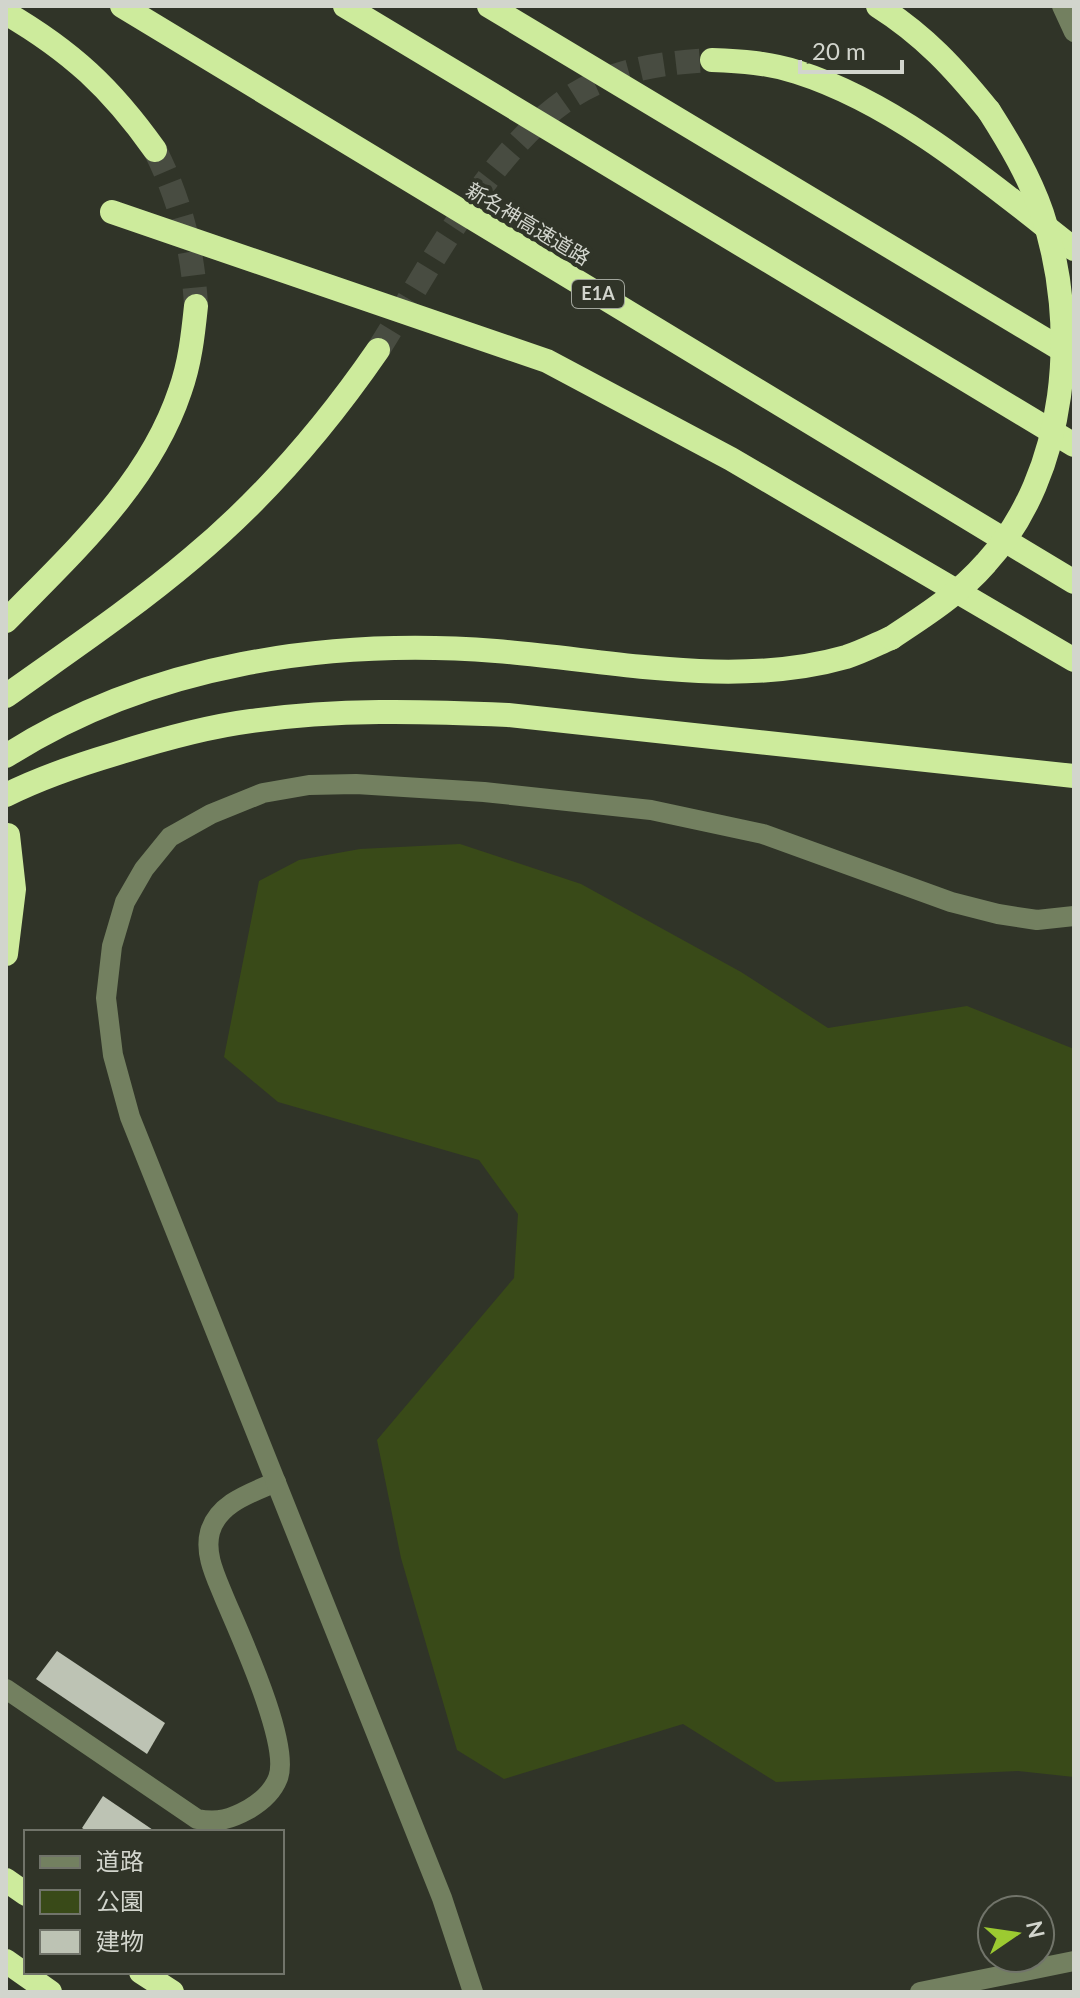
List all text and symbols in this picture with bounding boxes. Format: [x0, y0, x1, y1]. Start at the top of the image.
scale bar [800, 24, 902, 74]
text: 20 m [812, 36, 866, 65]
street label: 新名神高速道路 [462, 177, 595, 269]
road number: E1A [572, 280, 624, 308]
legend [24, 1830, 284, 1974]
text: 道路 [96, 1846, 144, 1875]
text: 公園 [96, 1886, 144, 1915]
north arrow [976, 1894, 1056, 1974]
text: N [1021, 1918, 1051, 1941]
text: 建物 [96, 1926, 144, 1955]

